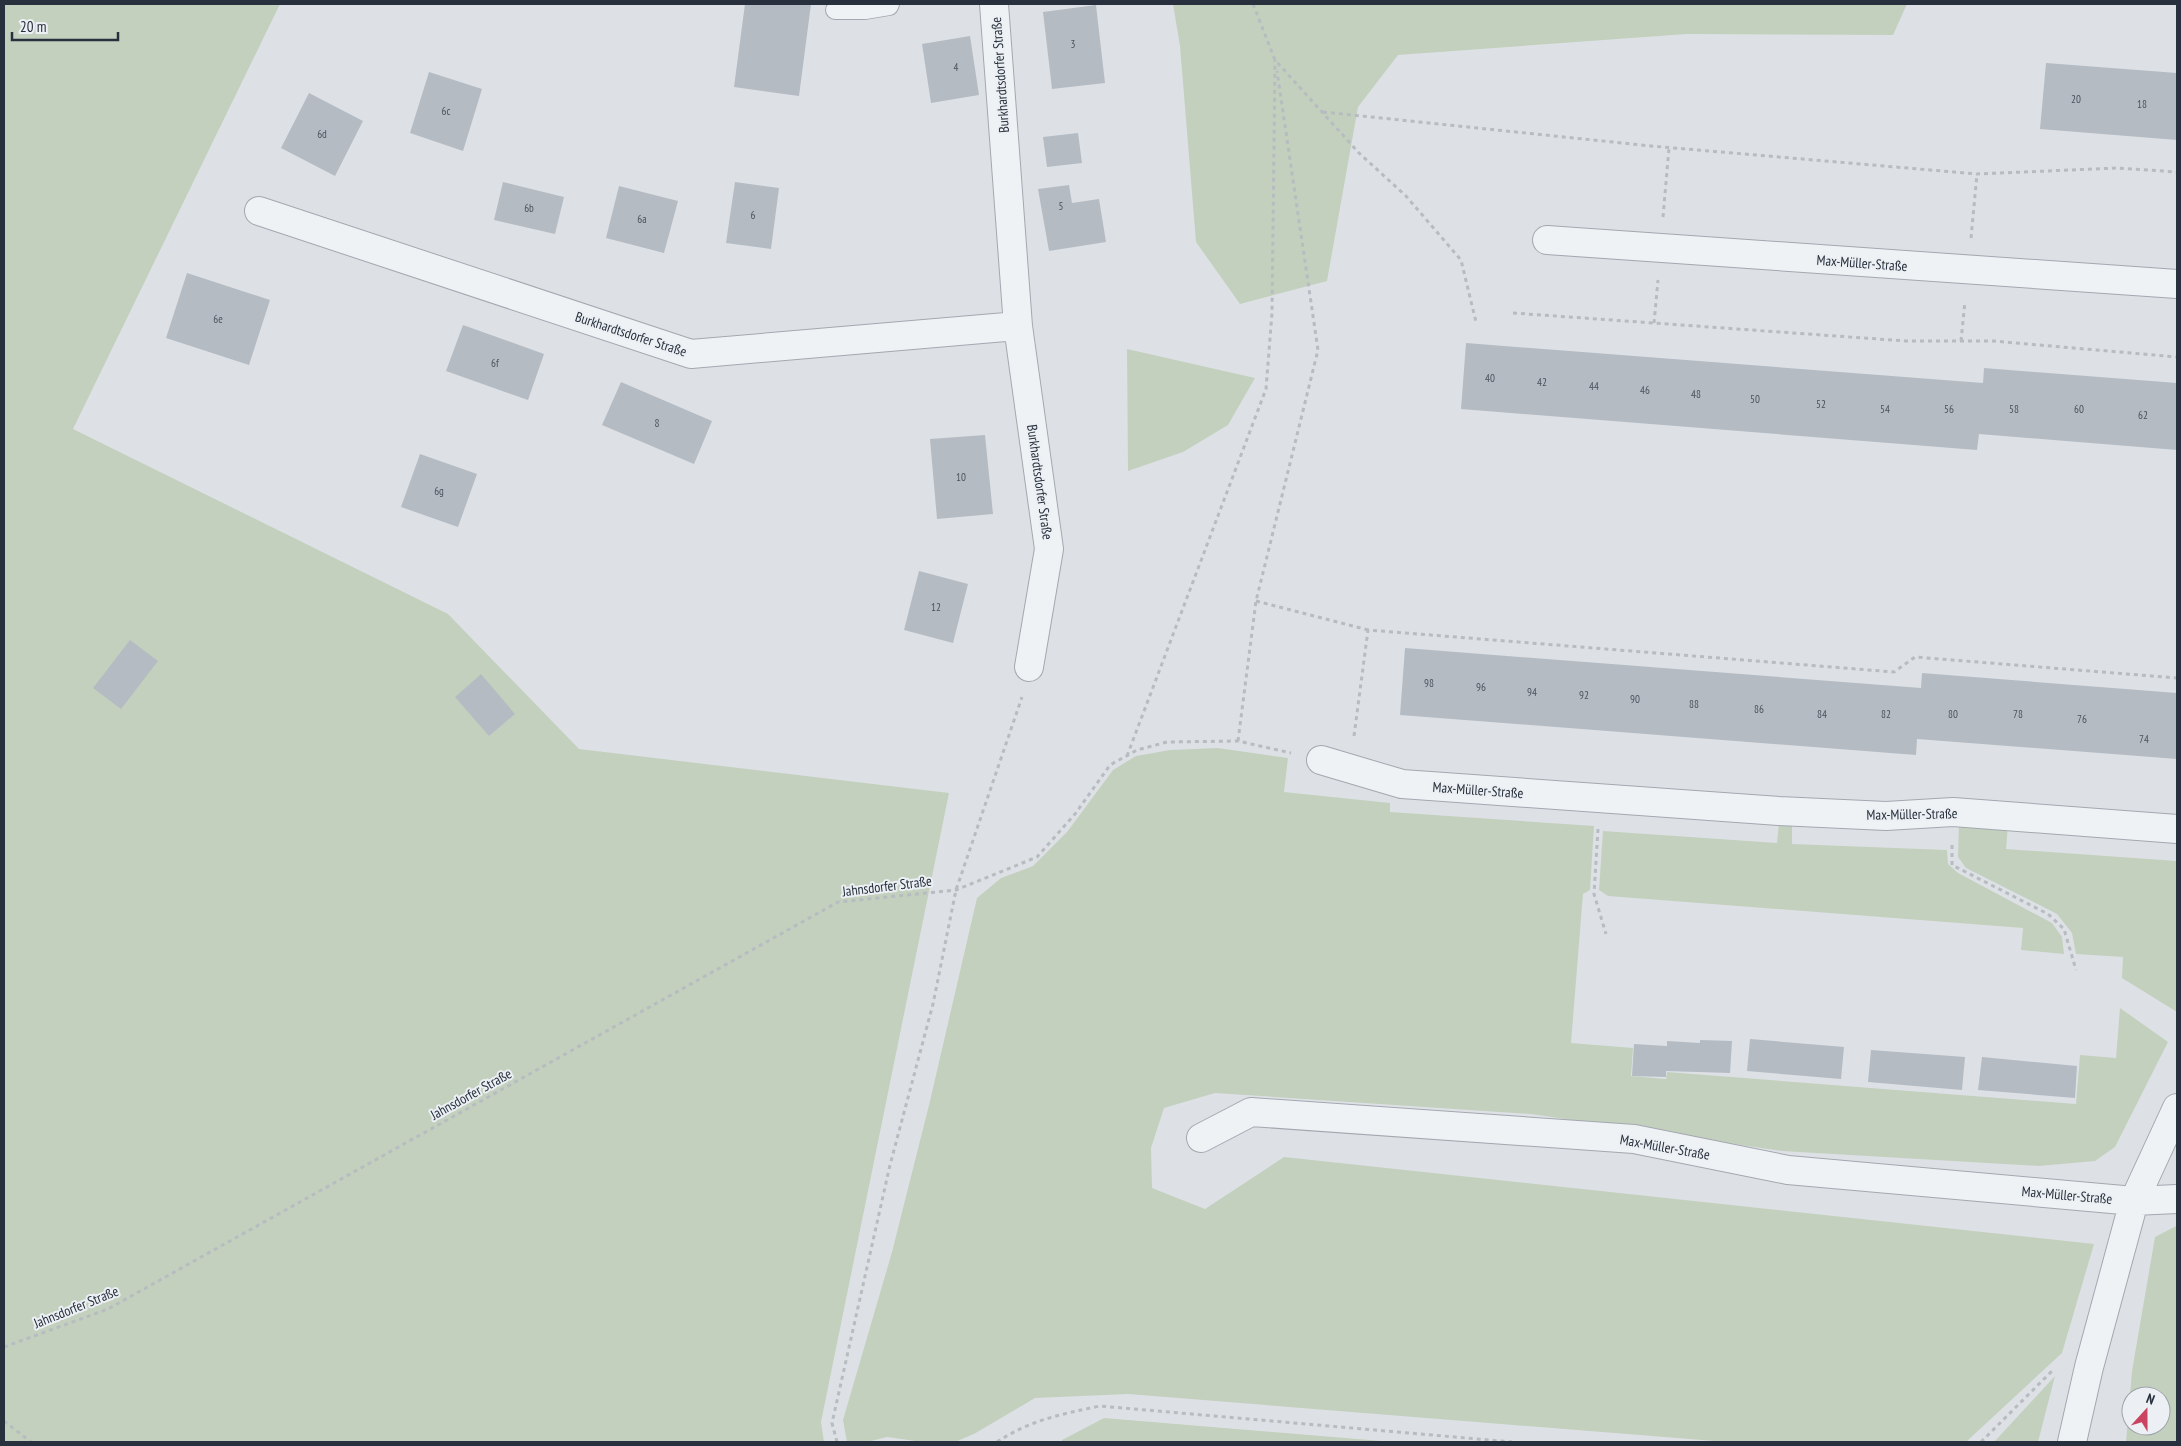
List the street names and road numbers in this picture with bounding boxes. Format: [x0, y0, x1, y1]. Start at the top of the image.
street label: Burkhardtsdorfer Straße [987, 16, 1013, 134]
street label: Max-Müller-Straße [1816, 251, 1908, 275]
street label: Burkhardtsdorfer Straße [573, 308, 689, 361]
street label: Burkhardtsdorfer Straße [1023, 423, 1057, 541]
street label: Max-Müller-Straße [1432, 778, 1524, 802]
street label: Max-Müller-Straße [1866, 804, 1958, 824]
street label: Jahnsdorfer Straße [840, 872, 933, 901]
street label: Jahnsdorfer Straße [426, 1064, 515, 1124]
street label: Max-Müller-Straße [1619, 1130, 1712, 1164]
street label: Max-Müller-Straße [2021, 1182, 2113, 1208]
street label: Jahnsdorfer Straße [30, 1282, 121, 1333]

